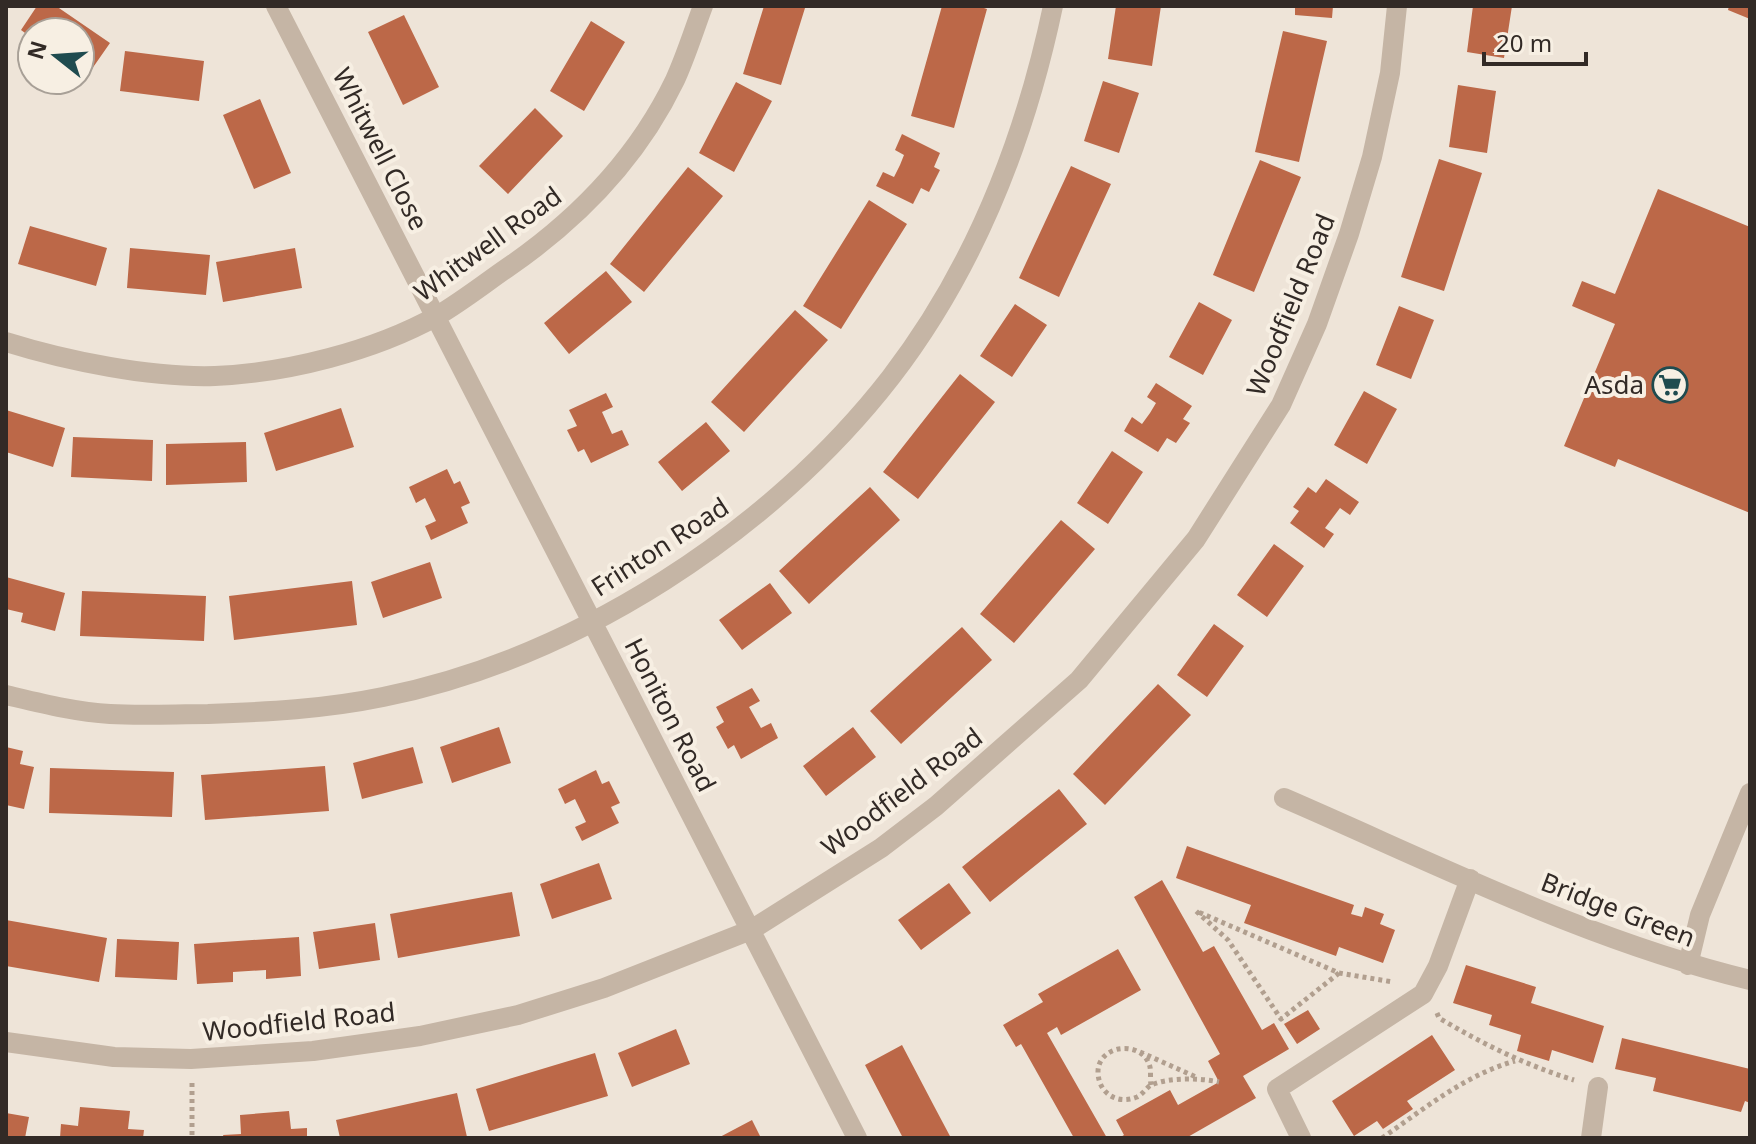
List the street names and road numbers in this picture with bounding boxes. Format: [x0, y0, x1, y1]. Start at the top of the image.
street label: Whitwell Close [325, 61, 437, 236]
street label: Whitwell Road [406, 177, 568, 309]
street label: Woodfield Road [1237, 208, 1343, 401]
street label: Frinton Road [584, 488, 735, 604]
street label: Honiton Road [617, 631, 725, 798]
street label: Woodfield Road [813, 719, 989, 864]
street label: Bridge Green [1536, 863, 1701, 955]
street label: Woodfield Road [201, 993, 397, 1049]

